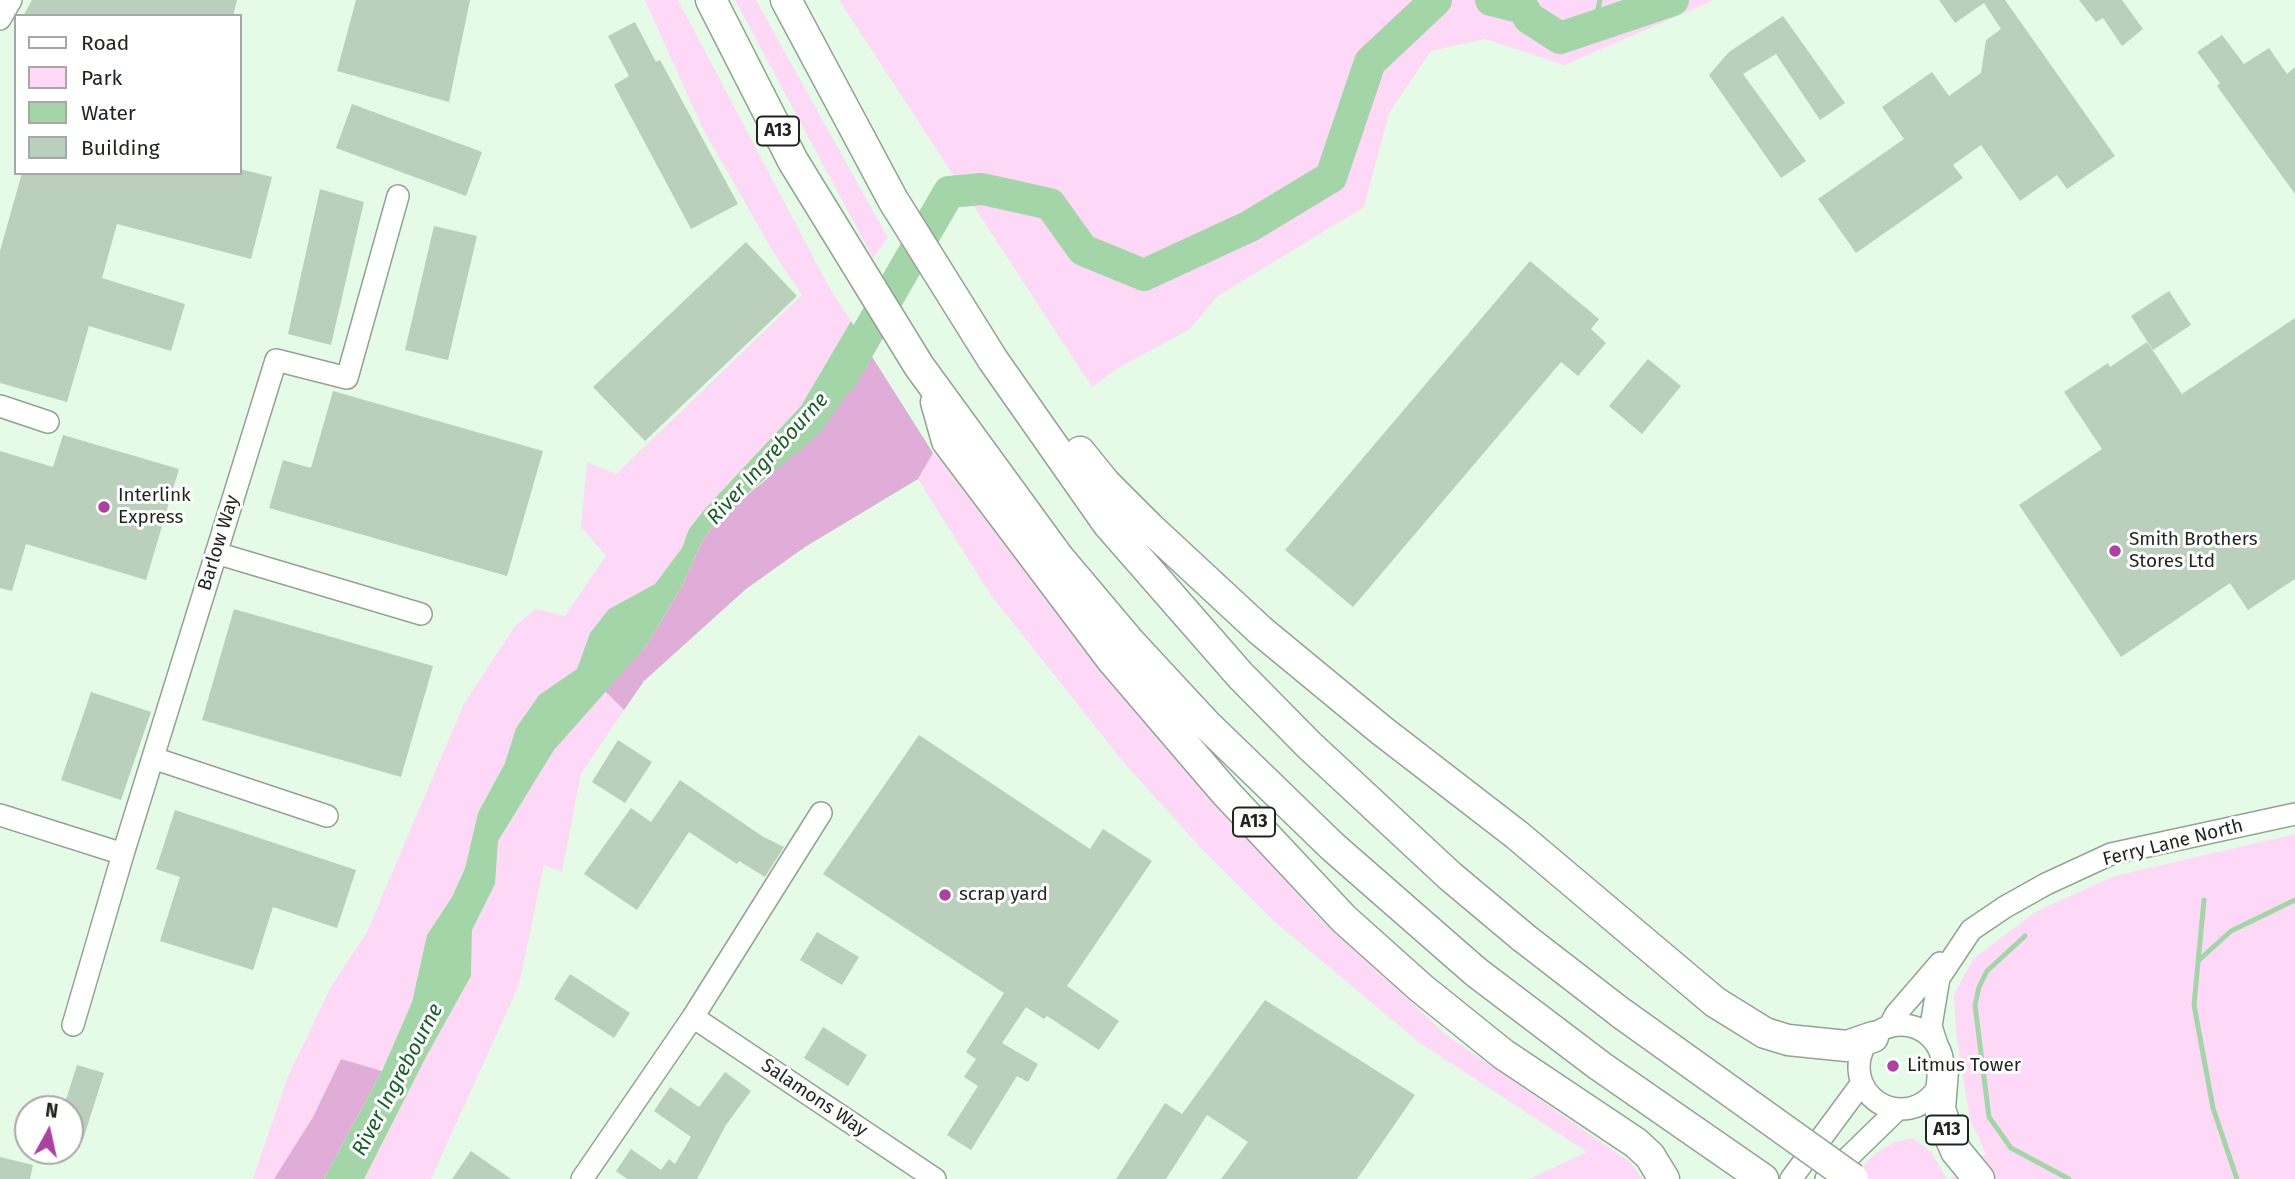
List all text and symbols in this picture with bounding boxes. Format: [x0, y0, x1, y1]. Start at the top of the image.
legend [14, 14, 242, 175]
text: Road [81, 30, 129, 56]
text: Park [81, 65, 122, 91]
text: Water [81, 100, 136, 126]
road number: A13 [757, 116, 799, 146]
text: Building [81, 135, 160, 161]
water label: River Ingrebourne [702, 388, 834, 530]
place label: Interlink Express [118, 485, 191, 529]
street label: Barlow Way [194, 492, 244, 594]
marker: Interlink Express [96, 499, 112, 515]
place label: Smith Brothers Stores Ltd [2129, 529, 2258, 573]
marker: Smith Brothers Stores Ltd [2107, 543, 2123, 559]
road number: A13 [1233, 808, 1275, 836]
street label: Ferry Lane North [2101, 815, 2245, 871]
place label: scrap yard [959, 884, 1048, 906]
marker: scrap yard [937, 887, 953, 903]
water label: River Ingrebourne [347, 999, 449, 1161]
street label: Salamons Way [757, 1054, 871, 1142]
place label: Litmus Tower [1907, 1055, 2021, 1077]
marker: Litmus Tower [1885, 1058, 1901, 1074]
north arrow [14, 1095, 84, 1165]
text: N [44, 1098, 60, 1123]
road number: A13 [1926, 1115, 1968, 1144]

